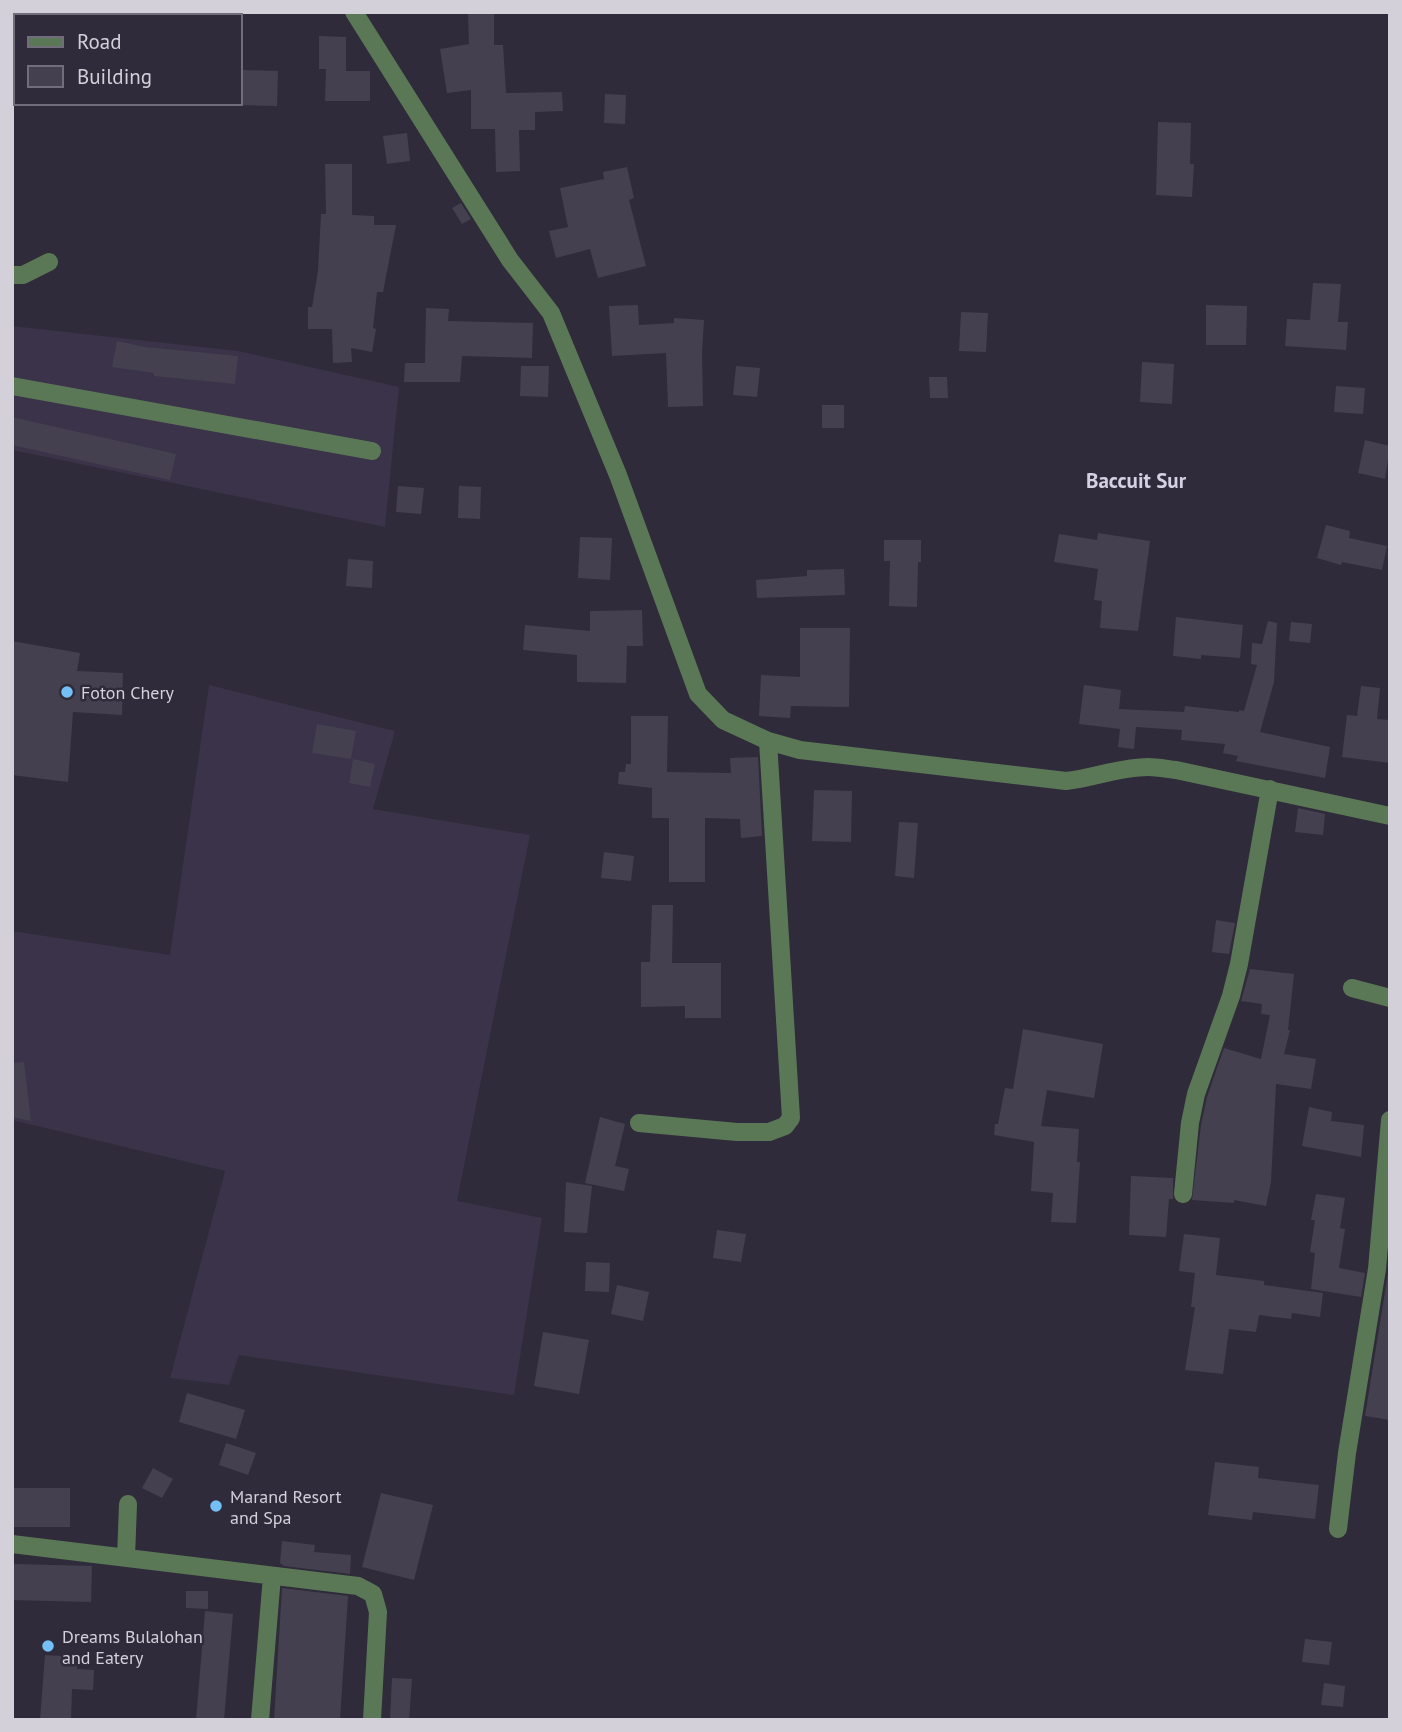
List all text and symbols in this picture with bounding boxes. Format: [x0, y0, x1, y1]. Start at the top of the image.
legend [14, 14, 242, 105]
text: Road [77, 28, 121, 55]
text: Building [77, 63, 152, 90]
district label: Baccuit Sur [1086, 467, 1187, 494]
place label: Foton Chery [81, 681, 175, 704]
marker: Foton Chery [59, 684, 75, 700]
place label: Marand Resort and Spa [230, 1485, 342, 1529]
marker: Marand Resort and Spa [208, 1498, 224, 1514]
place label: Dreams Bulalohan and Eatery [62, 1625, 203, 1669]
marker: Dreams Bulalohan and Eatery [40, 1638, 56, 1654]

